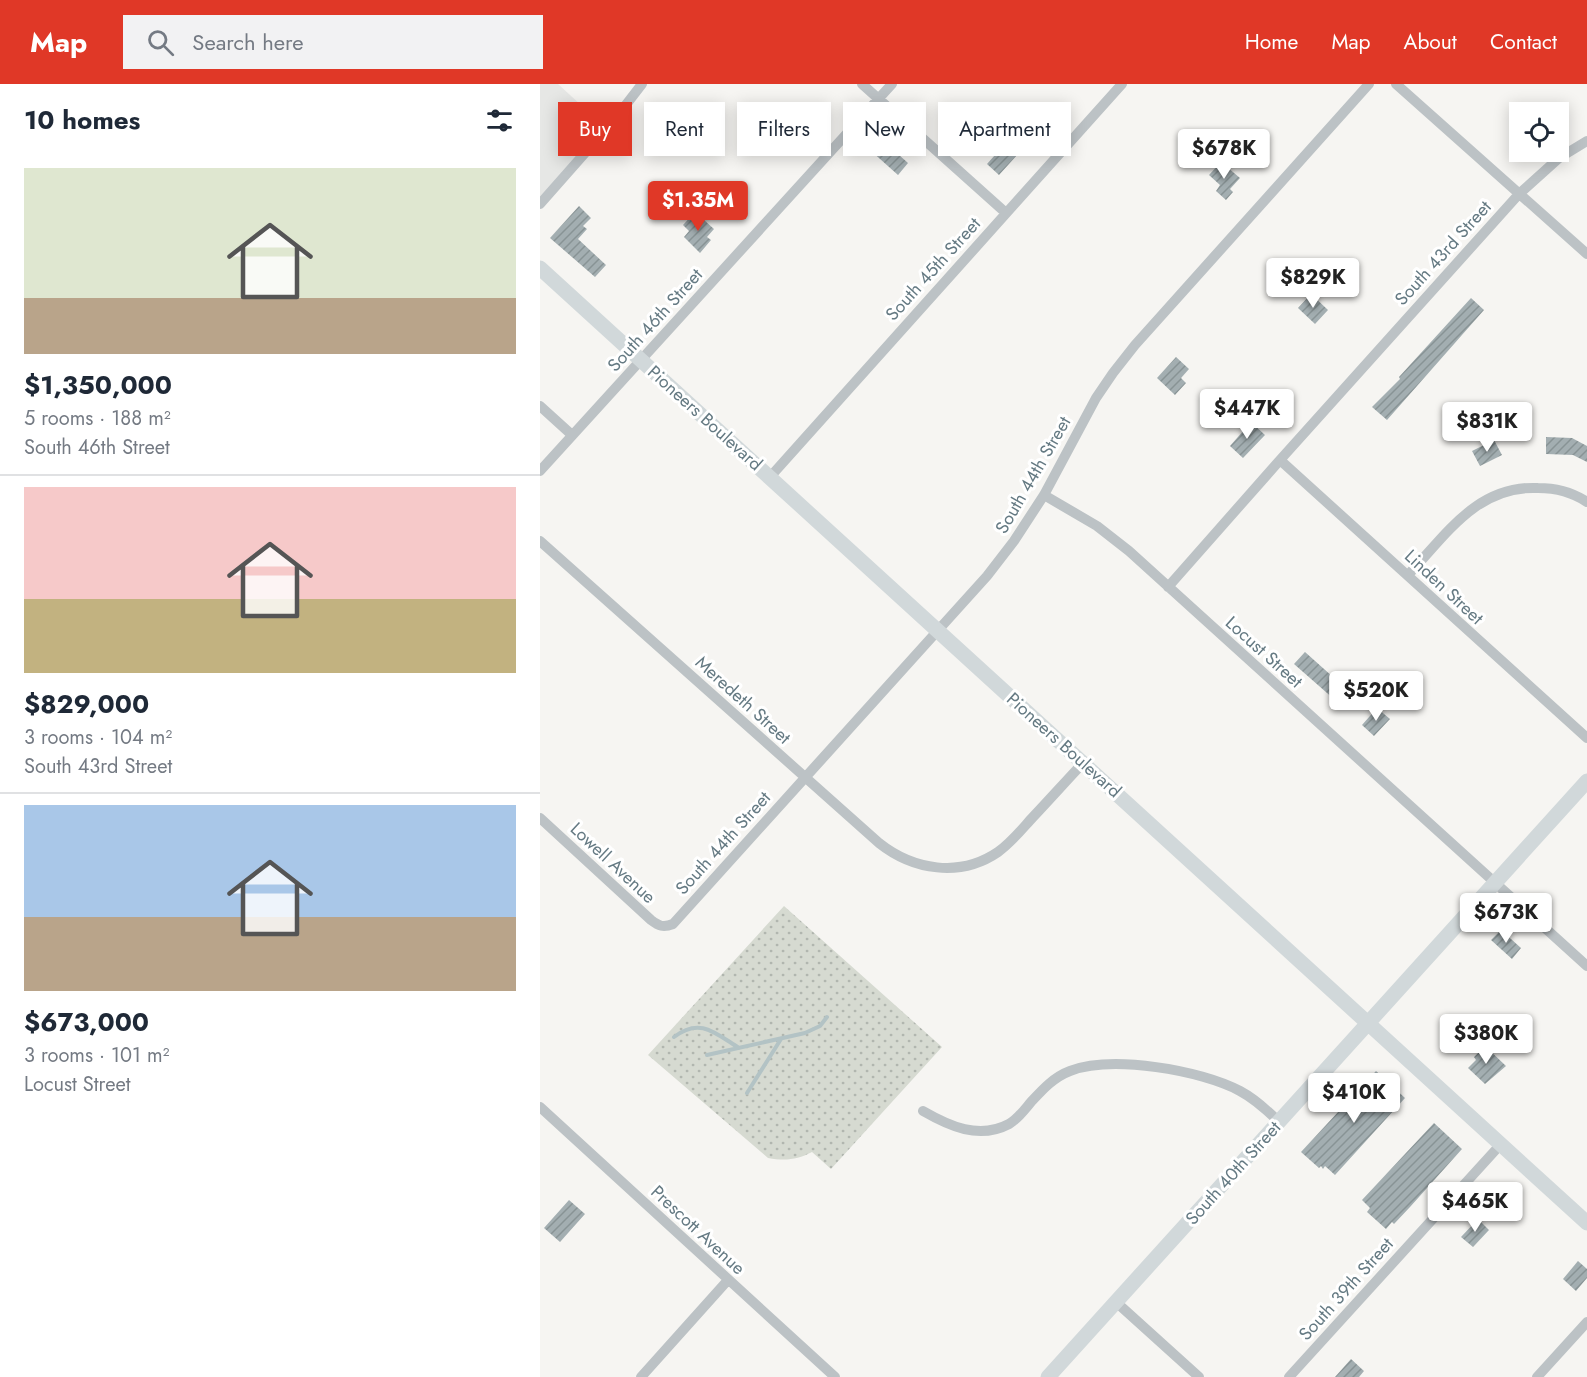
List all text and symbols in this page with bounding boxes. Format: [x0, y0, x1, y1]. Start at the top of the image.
search box [123, 15, 543, 69]
text: Map [30, 22, 87, 63]
icon: search [144, 26, 177, 59]
text: Search here [192, 26, 304, 58]
text: Home [1245, 27, 1298, 57]
text: Map [1331, 27, 1371, 57]
text: About [1404, 27, 1457, 57]
text: Contact [1490, 27, 1557, 57]
text: 10 homes [24, 101, 140, 139]
chip: Buy [558, 102, 632, 156]
chip: Rent [644, 102, 725, 156]
chip: Filters [737, 102, 831, 156]
chip: New [843, 102, 926, 156]
chip: Apartment [938, 102, 1071, 156]
map controls [1509, 102, 1569, 162]
button: locate [1509, 102, 1569, 162]
icon: filters [483, 104, 516, 137]
pin: $678K [1182, 129, 1266, 180]
text: $678K [1192, 134, 1256, 163]
pin: $1.35M [649, 181, 747, 232]
text: $1.35M [662, 186, 734, 215]
street label: South 43rd Street [1389, 194, 1498, 311]
icon: home [216, 207, 324, 315]
street label: South 45th Street [879, 211, 987, 326]
pin: $829K [1271, 258, 1355, 309]
street label: South 46th Street [601, 262, 709, 377]
text: $829K [1280, 263, 1346, 292]
street label: Pioneers Boulevard [642, 359, 768, 477]
text: $1,350,000 [24, 366, 172, 404]
pin: $447K [1205, 389, 1289, 440]
text: $447K [1214, 394, 1280, 423]
pin: $831K [1445, 402, 1529, 453]
text: 5 rooms · 188 m² [24, 404, 171, 433]
text: $831K [1456, 407, 1518, 436]
street label: South 44th Street [989, 411, 1077, 538]
text: South 46th Street [24, 433, 170, 462]
icon: home [216, 526, 324, 634]
street label: Linden Street [1399, 544, 1490, 631]
street label: Locust Street [1220, 610, 1309, 694]
street label: Meredeth Street [689, 650, 797, 750]
pin: $520K [1334, 671, 1418, 722]
text: $520K [1343, 676, 1409, 705]
text: $829,000 [24, 685, 149, 723]
street label: Pioneers Boulevard [1001, 686, 1127, 804]
text: 3 rooms · 104 m² [24, 723, 172, 752]
text: South 43rd Street [24, 752, 172, 781]
street label: South 44th Street [669, 785, 777, 901]
street label: Lowell Avenue [564, 816, 662, 910]
icon: home [216, 844, 324, 952]
pin: $673K [1464, 893, 1548, 944]
text: $673K [1474, 898, 1538, 927]
text: $673,000 [24, 1003, 149, 1041]
pin: $380K [1444, 1014, 1528, 1065]
text: $380K [1454, 1019, 1518, 1048]
text: 3 rooms · 101 m² [24, 1041, 170, 1070]
text: Locust Street [24, 1070, 131, 1099]
pin: $410K [1312, 1073, 1396, 1124]
text: $410K [1322, 1078, 1386, 1107]
street label: South 40th Street [1179, 1115, 1287, 1231]
street label: Prescott Avenue [645, 1179, 751, 1281]
pin: $465K [1433, 1182, 1517, 1233]
text: $465K [1442, 1187, 1508, 1216]
street label: South 39th Street [1293, 1231, 1400, 1346]

